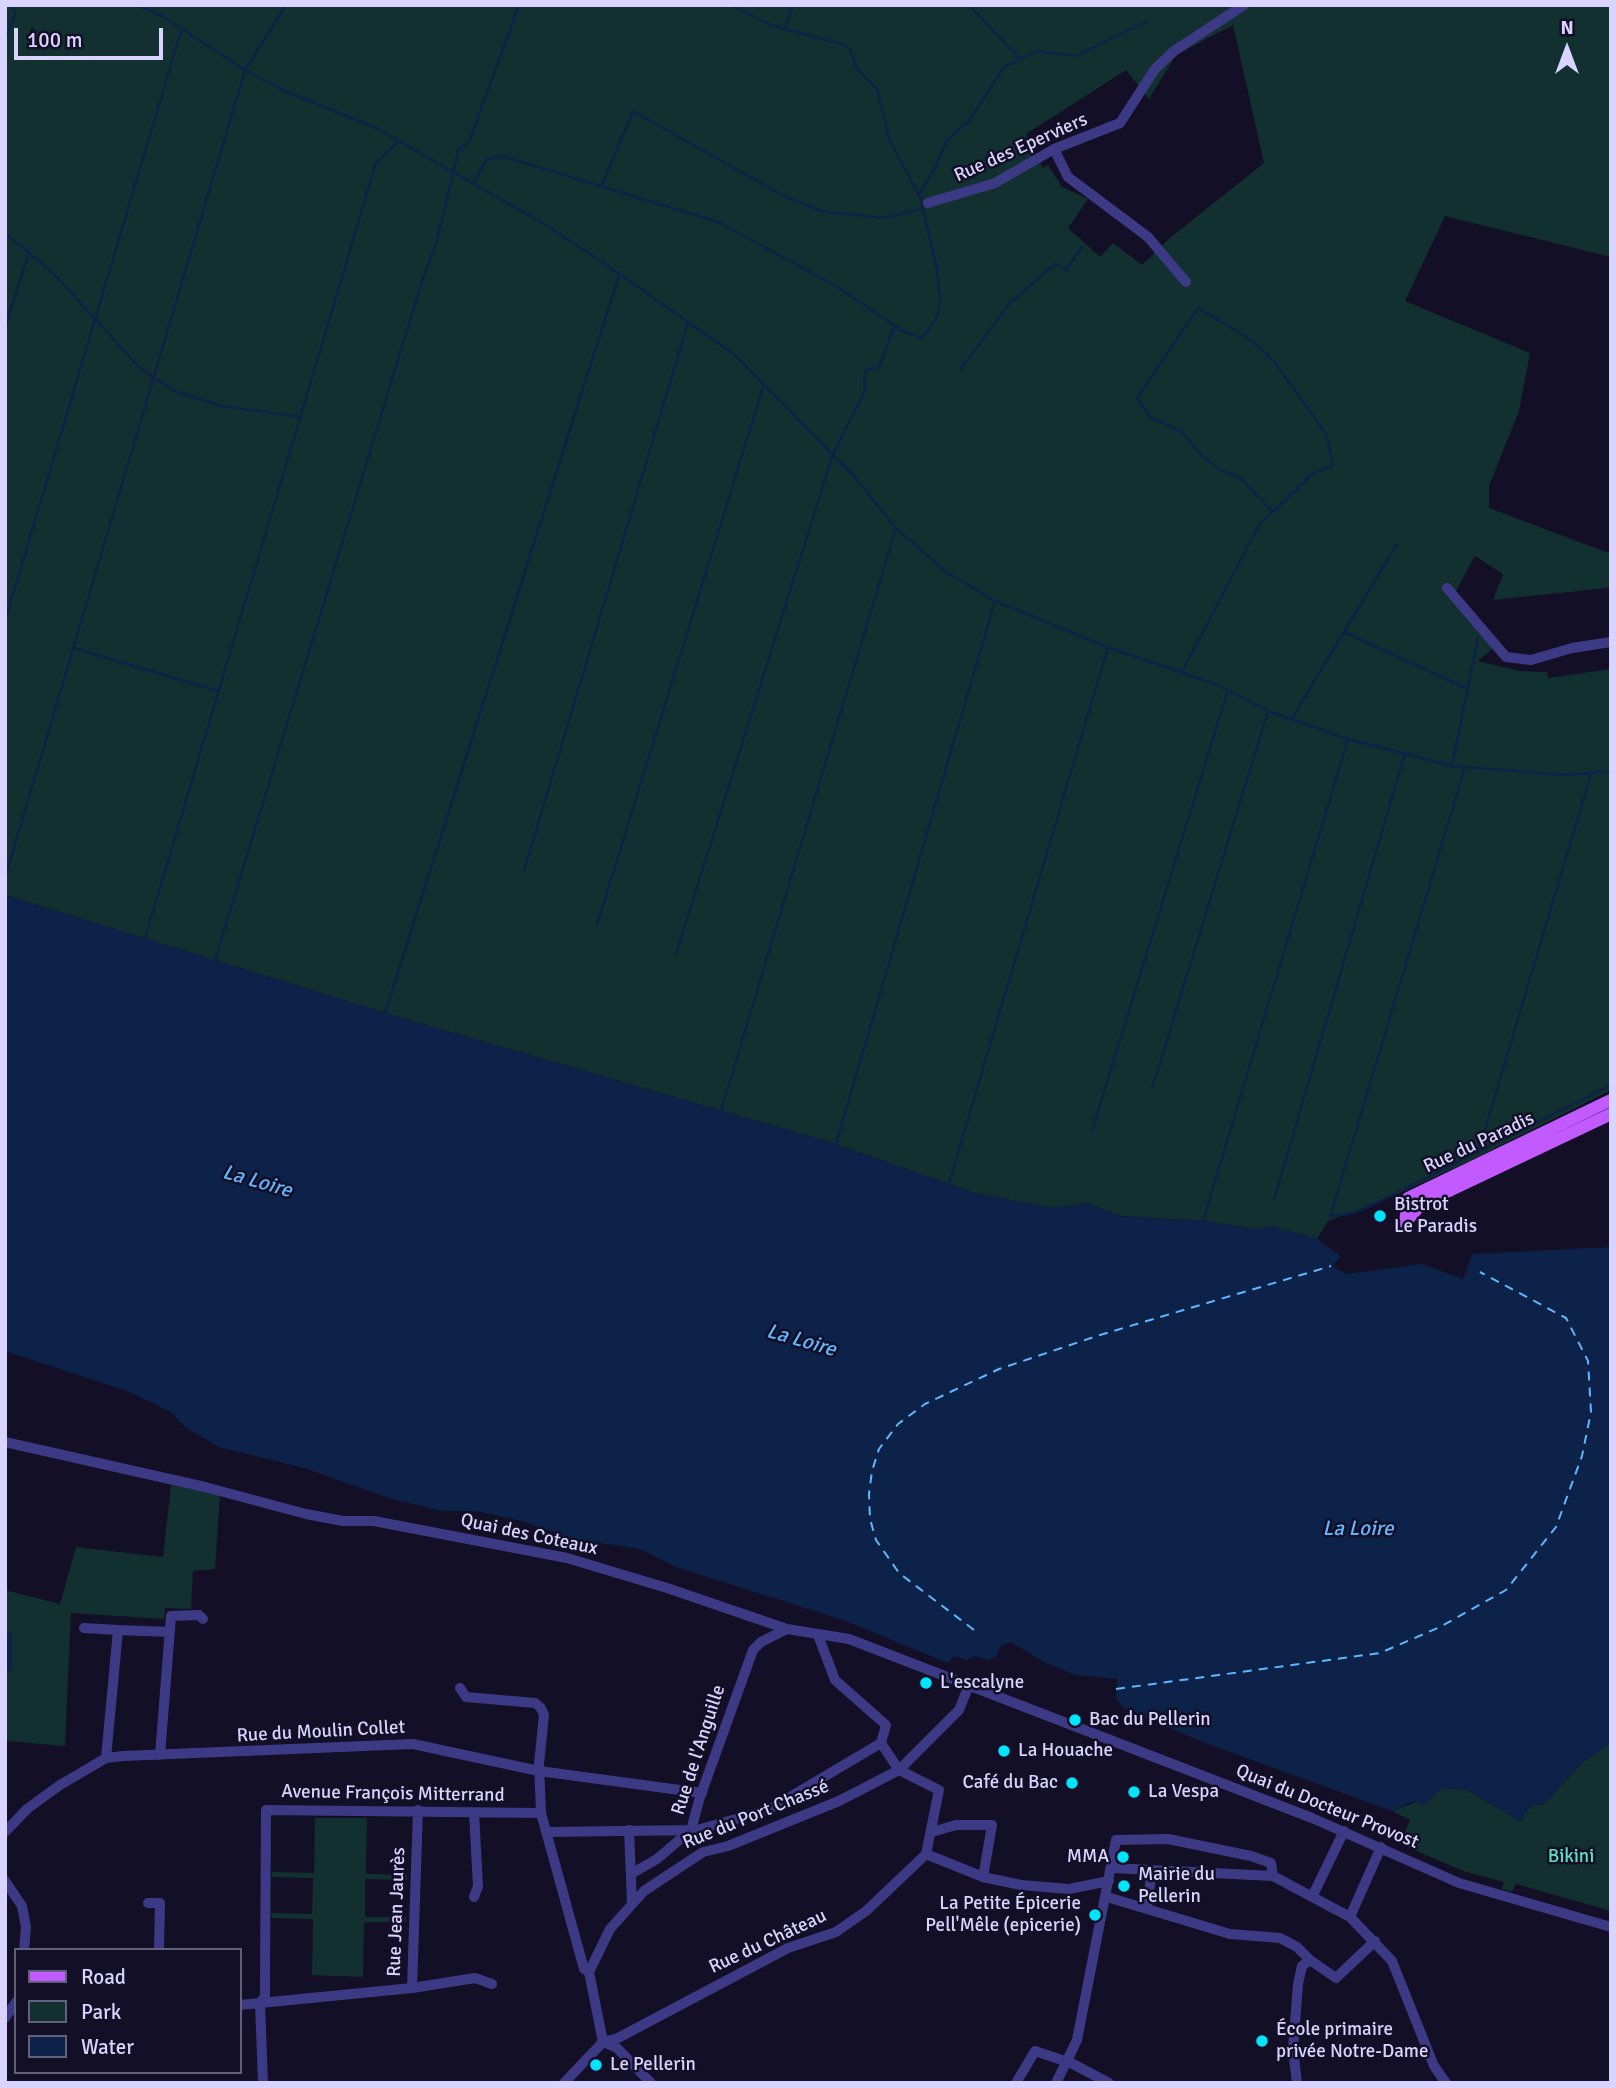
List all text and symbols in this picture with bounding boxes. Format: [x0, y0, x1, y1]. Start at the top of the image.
scale bar [18, 14, 166, 58]
north arrow [1532, 14, 1602, 84]
text: N [1560, 16, 1574, 40]
text: 100 m [27, 27, 82, 53]
street label: Rue des Eperviers [951, 108, 1091, 188]
street label: Rue du Paradis [1420, 1107, 1538, 1179]
water label: La Loire [219, 1160, 295, 1204]
place label: Bistrot Le Paradis [1394, 1194, 1477, 1238]
marker: Bistrot Le Paradis [1372, 1208, 1388, 1224]
water label: La Loire [763, 1319, 839, 1363]
street label: Quai des Coteaux [458, 1509, 600, 1561]
water label: La Loire [1323, 1516, 1393, 1542]
place label: L'escalyne [940, 1672, 1024, 1694]
marker: L'escalyne [918, 1675, 934, 1691]
street label: Rue de l'Anguille [667, 1682, 731, 1818]
place label: Bac du Pellerin [1089, 1709, 1211, 1731]
marker: Bac du Pellerin [1067, 1712, 1083, 1728]
street label: Rue du Moulin Collet [236, 1716, 406, 1748]
place label: La Houache [1018, 1740, 1113, 1762]
marker: La Houache [996, 1743, 1012, 1759]
street label: Quai du Docteur Provost [1232, 1760, 1422, 1854]
place label: Café du Bac [962, 1772, 1058, 1794]
street label: Rue du Port Chassé [680, 1775, 832, 1855]
marker: Café du Bac [1064, 1775, 1080, 1791]
street label: Avenue François Mitterrand [281, 1781, 505, 1807]
place label: La Vespa [1148, 1781, 1219, 1803]
marker: La Vespa [1126, 1784, 1142, 1800]
place label: MMA [1067, 1846, 1109, 1868]
park label: Bikini [1548, 1846, 1594, 1868]
street label: Rue Jean Jaurès [383, 1847, 411, 1977]
marker: MMA [1115, 1849, 1131, 1865]
place label: Mairie du Pellerin [1138, 1864, 1215, 1908]
marker: Mairie du Pellerin [1116, 1878, 1132, 1894]
place label: La Petite Épicerie Pell'Mêle (epicerie) [925, 1893, 1081, 1937]
street label: Rue du Château [706, 1905, 830, 1979]
marker: La Petite Épicerie Pell'Mêle (epicerie) [1087, 1907, 1103, 1923]
legend [14, 1948, 242, 2074]
text: Road [81, 1964, 126, 1990]
text: Park [81, 1999, 121, 2025]
place label: École primaire privée Notre-Dame [1276, 2019, 1428, 2063]
marker: École primaire privée Notre-Dame [1254, 2033, 1270, 2049]
text: Water [81, 2034, 134, 2060]
place label: Le Pellerin [610, 2054, 696, 2076]
marker: Le Pellerin [588, 2057, 604, 2073]

